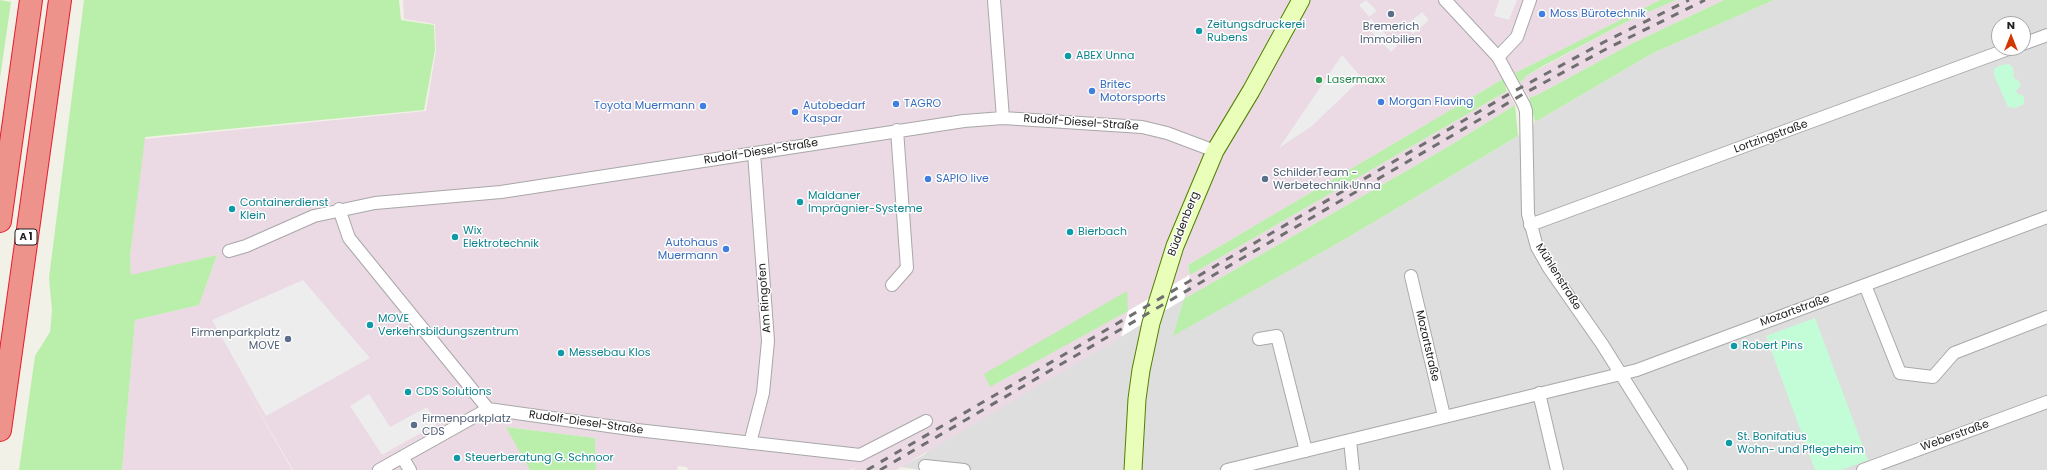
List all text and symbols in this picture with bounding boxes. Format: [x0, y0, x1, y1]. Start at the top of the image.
place label: Moss Bürotechnik [1550, 7, 1646, 21]
marker: Bremerich Immobilien [1386, 9, 1396, 19]
marker: Moss Bürotechnik [1537, 9, 1547, 19]
north arrow [1991, 16, 2031, 56]
text: N [2007, 17, 2015, 33]
place label: Zeitungsdruckerei Rubens [1207, 18, 1305, 44]
place label: Bremerich Immobilien [1360, 20, 1422, 46]
marker: Zeitungsdruckerei Rubens [1194, 26, 1204, 36]
place label: ABEX Unna [1076, 49, 1135, 63]
marker: ABEX Unna [1063, 51, 1073, 61]
place label: Lasermaxx [1327, 73, 1385, 87]
marker: Lasermaxx [1314, 75, 1324, 85]
place label: Britec Motorsports [1100, 78, 1166, 104]
marker: Britec Motorsports [1087, 86, 1097, 96]
place label: Morgan Flaving [1389, 95, 1474, 109]
place label: TAGRO [904, 97, 941, 111]
marker: Morgan Flaving [1376, 97, 1386, 107]
place label: Toyota Muermann [594, 99, 695, 113]
place label: Autobedarf Kaspar [803, 99, 865, 125]
marker: TAGRO [891, 99, 901, 109]
marker: Toyota Muermann [698, 101, 708, 111]
marker: Autobedarf Kaspar [790, 107, 800, 117]
street label: Rudolf-Diesel-Straße [1023, 112, 1139, 134]
street label: Lortzingstraße [1732, 118, 1810, 156]
street label: Rudolf-Diesel-Straße [703, 136, 819, 168]
place label: SchilderTeam - Werbetechnik Unna [1273, 166, 1381, 192]
place label: SAPIO live [936, 172, 989, 186]
marker: SAPIO live [923, 174, 933, 184]
marker: SchilderTeam - Werbetechnik Unna [1260, 174, 1270, 184]
place label: Maldaner Imprägnier-Systeme [808, 189, 923, 215]
street label: Büddenberg [1166, 190, 1202, 258]
place label: Containerdienst Klein [240, 196, 328, 222]
marker: Maldaner Imprägnier-Systeme [795, 197, 805, 207]
marker: Containerdienst Klein [227, 204, 237, 214]
place label: Wix Elektrotechnik [463, 224, 539, 250]
place label: Bierbach [1078, 225, 1127, 239]
marker: Bierbach [1065, 227, 1075, 237]
road number: A 1 [15, 229, 37, 245]
marker: Wix Elektrotechnik [450, 232, 460, 242]
place label: Autohaus Muermann [658, 236, 718, 262]
street label: Mühlenstraße [1532, 241, 1584, 313]
marker: Autohaus Muermann [721, 244, 731, 254]
street label: Am Ringofen [756, 263, 774, 333]
street label: Mozartstraße [1759, 292, 1831, 330]
street label: Mozartstraße [1412, 309, 1442, 383]
place label: MOVE Verkehrsbildungszentrum [378, 312, 519, 338]
marker: MOVE Verkehrsbildungszentrum [365, 320, 375, 330]
place label: Firmenparkplatz MOVE [191, 326, 280, 352]
marker: Firmenparkplatz MOVE [283, 334, 293, 344]
place label: Robert Pins [1742, 339, 1803, 353]
marker: Robert Pins [1729, 341, 1739, 351]
place label: Messebau Klos [569, 346, 651, 360]
marker: Messebau Klos [556, 348, 566, 358]
place label: CDS Solutions [416, 385, 491, 399]
marker: CDS Solutions [403, 387, 413, 397]
street label: Rudolf-Diesel-Straße [528, 408, 644, 438]
place label: Firmenparkplatz CDS [422, 412, 511, 438]
street label: Weberstraße [1919, 418, 1991, 454]
marker: Firmenparkplatz CDS [409, 420, 419, 430]
place label: St. Bonifatius Wohn- und Pflegeheim [1737, 430, 1864, 456]
marker: St. Bonifatius Wohn- und Pflegeheim [1724, 438, 1734, 448]
place label: Steuerberatung G. Schnoor [465, 451, 614, 465]
marker: Steuerberatung G. Schnoor [452, 453, 462, 463]

